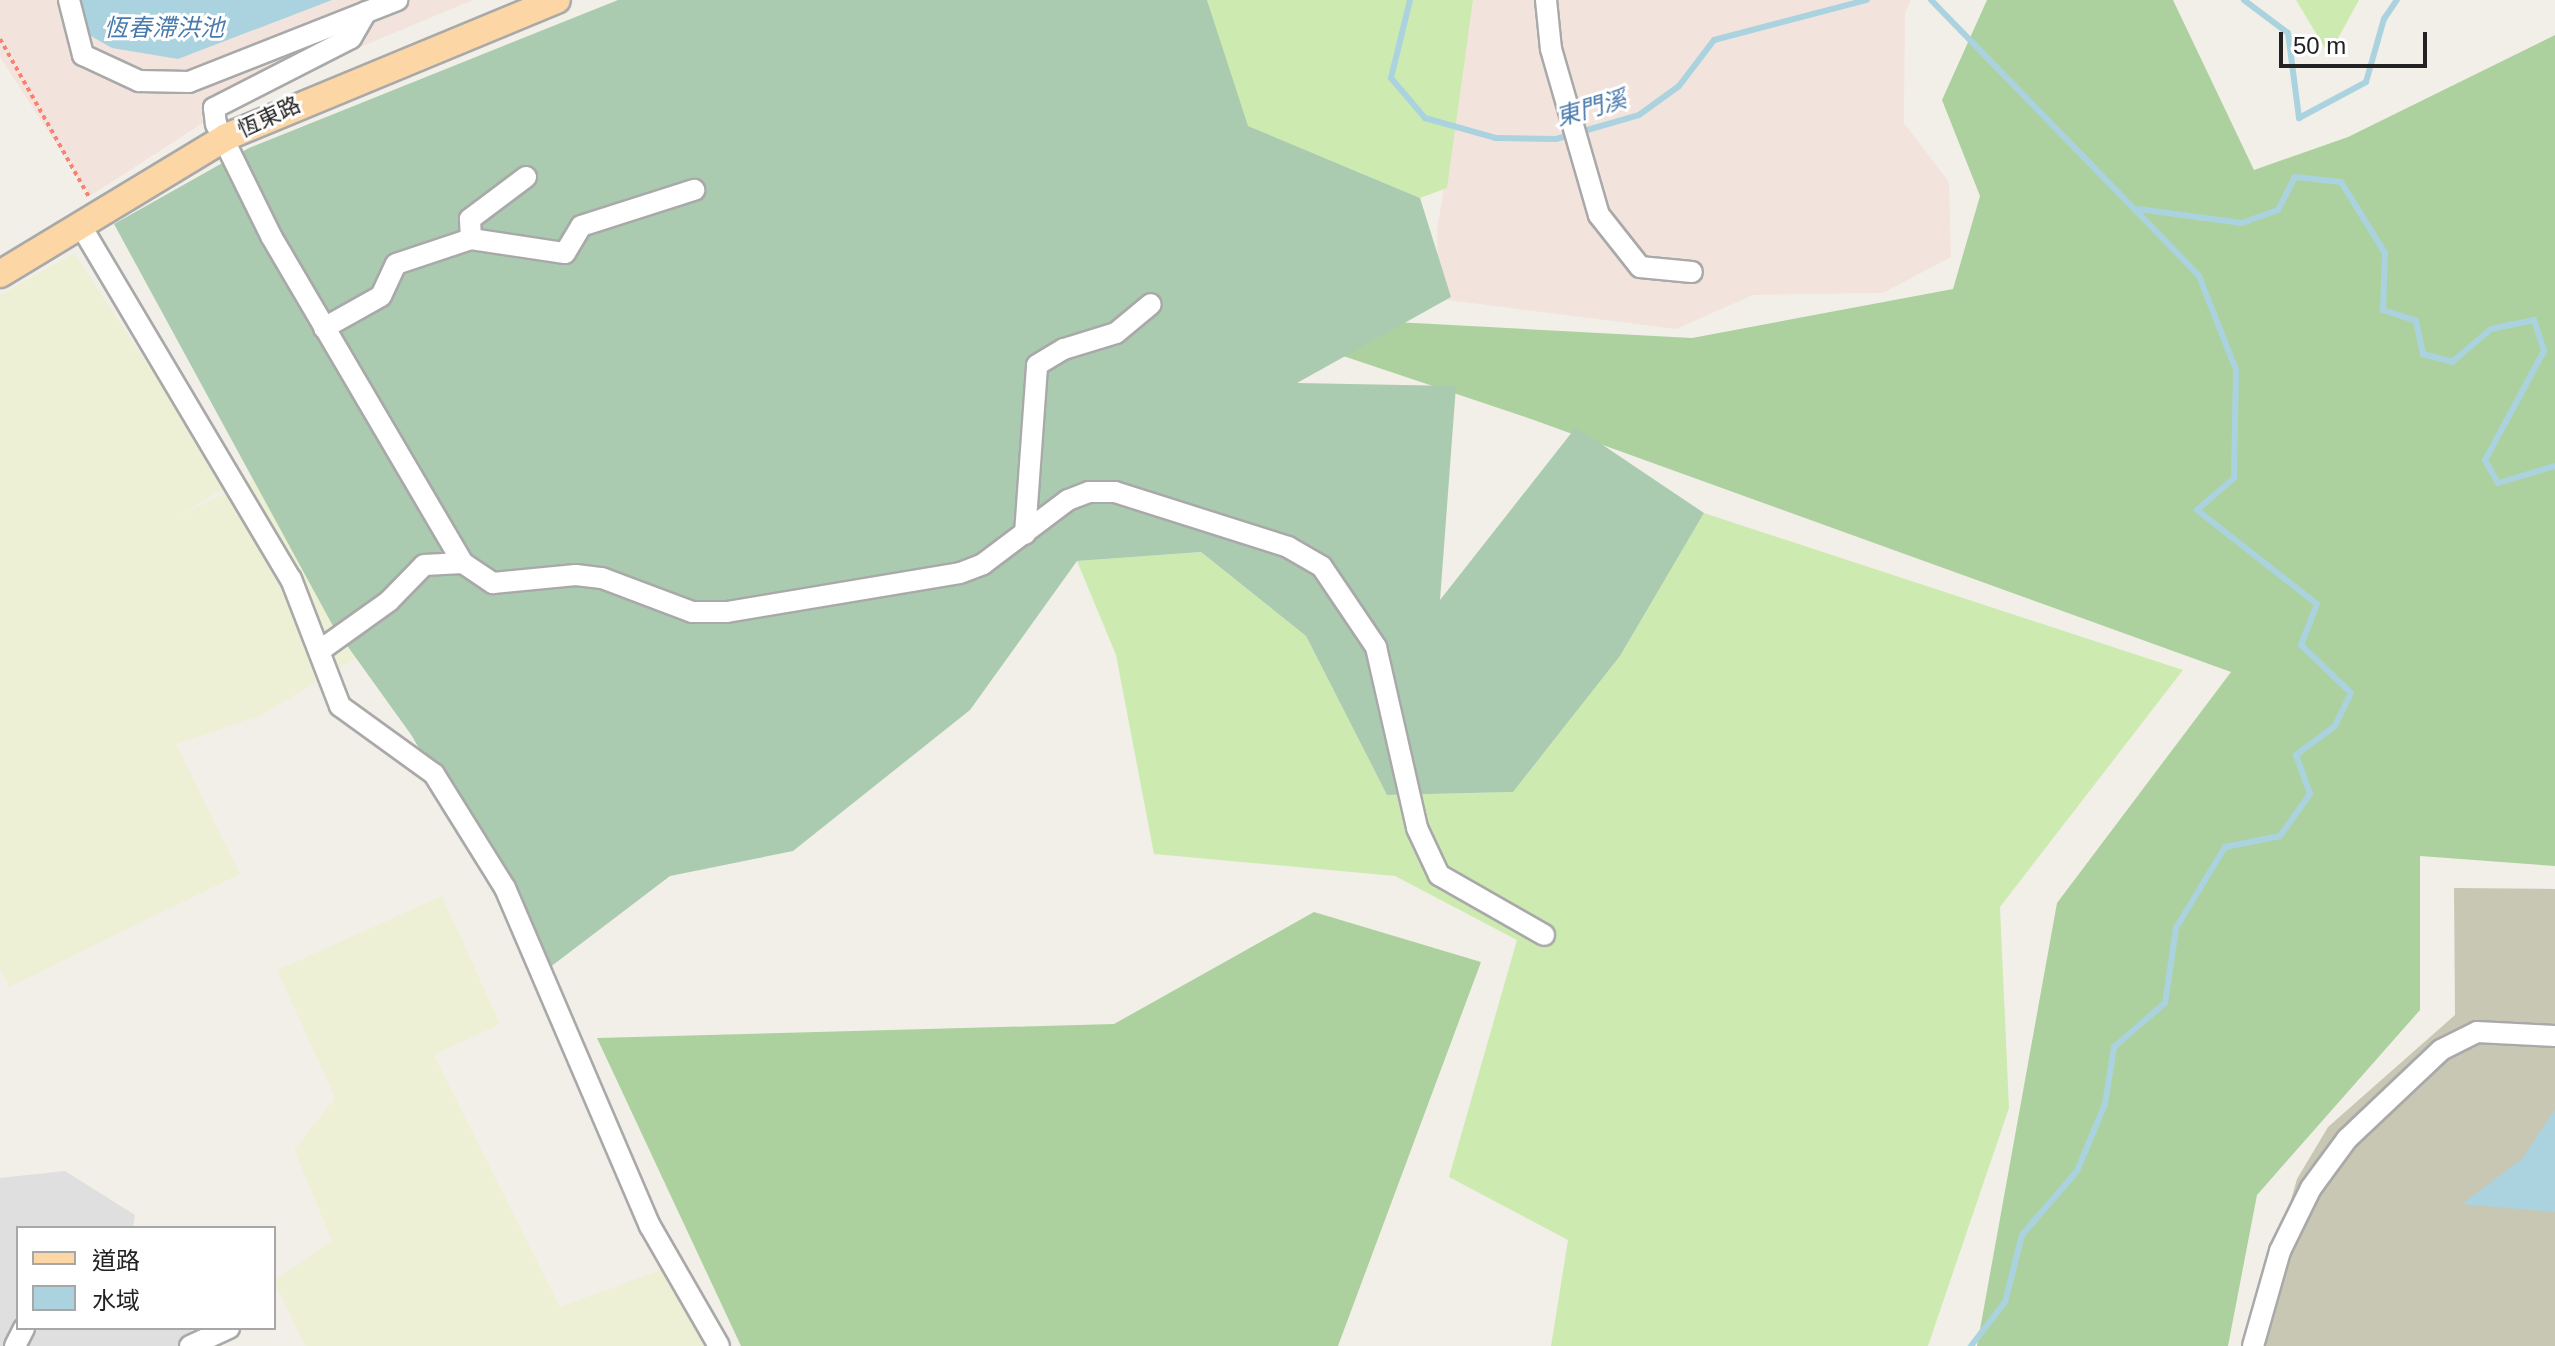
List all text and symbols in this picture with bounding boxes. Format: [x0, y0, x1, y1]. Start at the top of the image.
water label: 恆春滯洪池 [104, 14, 224, 42]
scale bar [2283, 16, 2431, 66]
text: 50 m [2293, 32, 2346, 59]
water label: 東門溪 [1552, 84, 1630, 132]
street label: 恆東路 [234, 91, 304, 143]
legend [16, 1226, 276, 1330]
text: 道路 [92, 1247, 140, 1274]
text: 水域 [92, 1287, 140, 1314]

